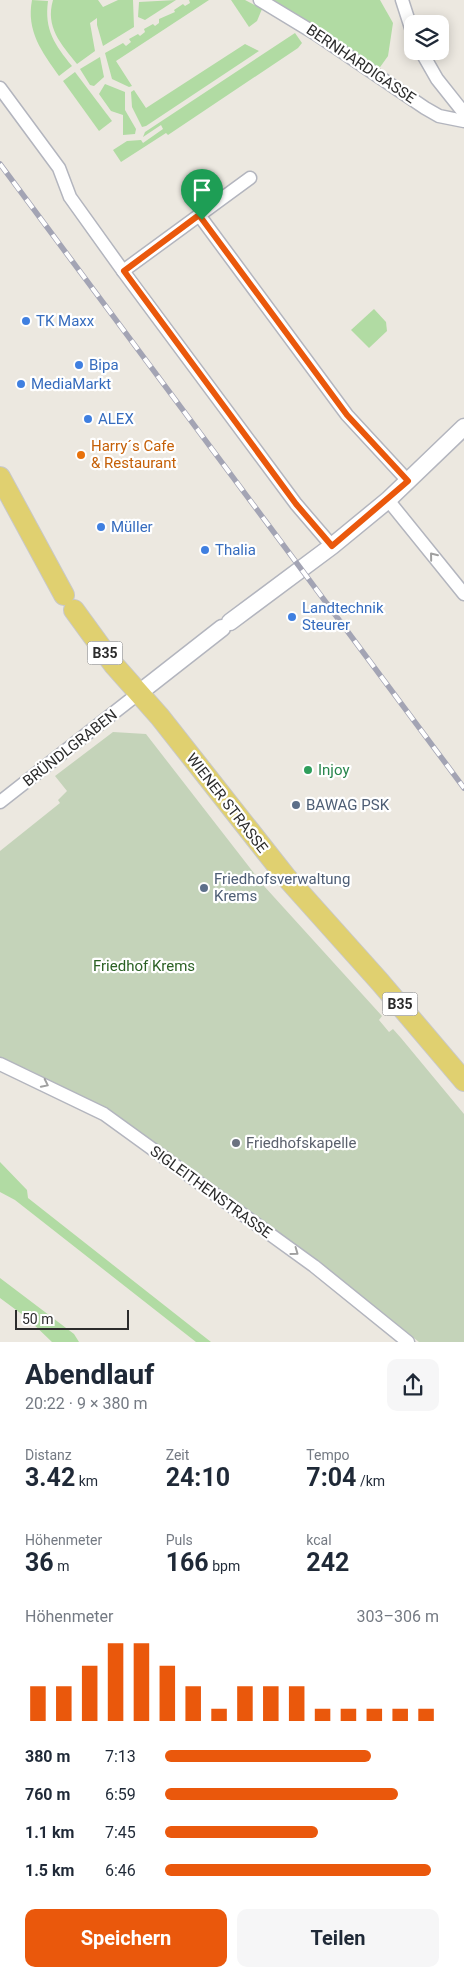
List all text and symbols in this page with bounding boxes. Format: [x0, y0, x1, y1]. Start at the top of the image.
map controls [404, 15, 449, 60]
button: layers [404, 15, 449, 60]
street label: BERNHARDIGASSE [303, 21, 419, 107]
pin [181, 169, 223, 220]
icon: arrive [188, 176, 216, 204]
place label: TK Maxx [36, 312, 95, 330]
marker: TK Maxx [20, 315, 32, 327]
place label: Bipa [89, 356, 119, 374]
marker: Bipa [73, 359, 85, 371]
place label: MediaMarkt [31, 375, 111, 393]
marker: MediaMarkt [15, 378, 27, 390]
place label: ALEX [98, 410, 134, 428]
marker: ALEX [82, 413, 94, 425]
place label: Harry´s Cafe & Restaurant [91, 437, 177, 472]
marker: Harry´s Cafe & Restaurant [75, 449, 87, 461]
place label: Müller [111, 518, 153, 536]
marker: Müller [95, 521, 107, 533]
place label: Thalia [215, 541, 256, 559]
marker: Thalia [199, 544, 211, 556]
one-way arrow [430, 553, 439, 562]
place label: Landtechnik Steurer [302, 599, 384, 634]
marker: Landtechnik Steurer [286, 611, 298, 623]
road number: B35 [88, 641, 122, 664]
street label: BRÜNDLGRABEN [19, 706, 121, 790]
street label: WIENER STRASSE [183, 750, 272, 857]
place label: Injoy [318, 761, 350, 779]
marker: Injoy [302, 764, 314, 776]
place label: BAWAG PSK [306, 796, 390, 814]
marker: BAWAG PSK [290, 799, 302, 811]
place label: Friedhofsverwaltung Krems [214, 870, 350, 905]
marker: Friedhofsverwaltung Krems [198, 882, 210, 894]
park label: Friedhof Krems [93, 957, 195, 975]
road number: B35 [382, 992, 418, 1016]
one-way arrow [40, 1077, 49, 1088]
place label: Friedhofskapelle [246, 1134, 356, 1152]
marker: Friedhofskapelle [230, 1137, 242, 1149]
street label: SIGLEITHENSTRASSE [147, 1142, 276, 1242]
one-way arrow [289, 1246, 299, 1255]
scale bar [15, 1307, 129, 1330]
text: 50 m [22, 1311, 54, 1327]
text: Abendlauf [25, 1358, 154, 1391]
button: share [387, 1359, 439, 1411]
text: 20:22 · 9 × 380 m [25, 1394, 147, 1413]
text: Distanz [25, 1447, 72, 1463]
text: Zeit [166, 1447, 189, 1463]
text: Tempo [306, 1447, 350, 1463]
text: 3.42 [25, 1463, 75, 1492]
text: 24:10 [166, 1463, 230, 1492]
text: 7:04 [306, 1463, 356, 1492]
text: km [75, 1473, 98, 1489]
text: /km [356, 1473, 385, 1489]
text: Höhenmeter [25, 1532, 102, 1548]
text: Puls [166, 1532, 193, 1548]
text: kcal [306, 1532, 332, 1548]
text: 36 [25, 1548, 54, 1577]
text: 166 [166, 1548, 209, 1577]
text: 242 [306, 1548, 349, 1577]
text: m [54, 1558, 69, 1574]
text: bpm [209, 1558, 240, 1574]
text: Höhenmeter [25, 1607, 113, 1626]
text: 303–306 m [357, 1607, 439, 1626]
text: 380 m [25, 1747, 70, 1766]
text: 7:13 [105, 1747, 136, 1766]
text: 760 m [25, 1785, 70, 1804]
text: 6:59 [105, 1785, 136, 1804]
text: 1.1 km [25, 1823, 74, 1842]
text: 7:45 [105, 1823, 136, 1842]
text: 1.5 km [25, 1861, 74, 1880]
text: 6:46 [105, 1861, 136, 1880]
button: Speichern [25, 1909, 227, 1967]
button: Teilen [237, 1909, 439, 1967]

